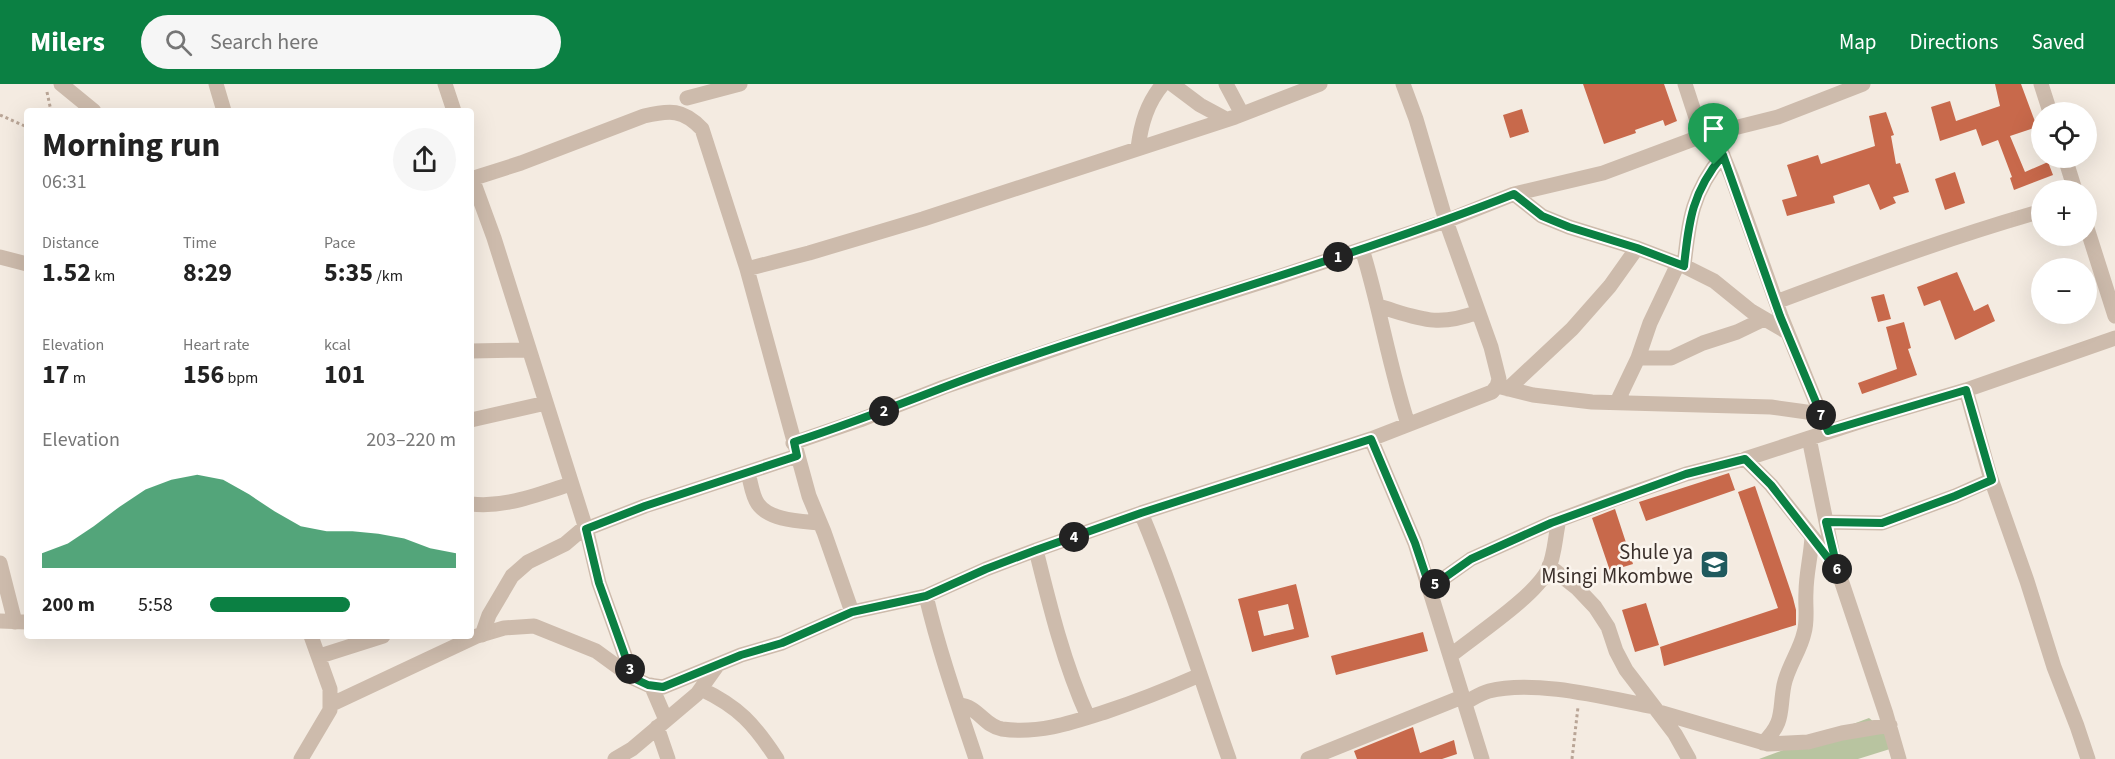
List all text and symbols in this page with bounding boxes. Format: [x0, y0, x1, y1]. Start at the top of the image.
search box [141, 15, 561, 69]
text: Milers [30, 22, 105, 62]
icon: search [162, 26, 195, 59]
text: Search here [210, 26, 318, 58]
text: Map [1839, 27, 1877, 57]
text: Directions [1910, 27, 1998, 57]
text: Saved [2031, 27, 2085, 57]
map controls [2031, 102, 2097, 324]
button: locate [2031, 102, 2097, 168]
pin [1688, 103, 1739, 165]
icon: arrive [1697, 112, 1730, 145]
text: Morning run [42, 122, 220, 169]
button: share [393, 128, 456, 191]
text: 06:31 [42, 168, 87, 196]
button: + [2031, 180, 2097, 246]
text: Distance [42, 232, 99, 254]
text: Time [183, 232, 217, 254]
text: Pace [324, 232, 355, 254]
pin: 1 [1323, 242, 1353, 272]
text: 1 [1334, 246, 1342, 268]
text: 1.52 [42, 254, 91, 291]
text: 8:29 [183, 254, 232, 291]
text: 5:35 [324, 254, 373, 291]
button: − [2031, 258, 2097, 324]
text: km [91, 265, 115, 287]
text: /km [373, 265, 403, 287]
text: Elevation [42, 334, 104, 356]
text: Heart rate [183, 334, 250, 356]
text: kcal [324, 334, 351, 356]
text: 17 [42, 356, 69, 393]
text: 156 [183, 356, 224, 393]
text: 101 [324, 356, 365, 393]
text: m [69, 367, 86, 389]
text: bpm [224, 367, 258, 389]
pin: 2 [869, 396, 899, 426]
text: 2 [880, 400, 888, 422]
pin: 7 [1806, 400, 1836, 430]
text: 7 [1817, 404, 1825, 426]
text: Elevation [42, 426, 120, 454]
text: 203–220 m [366, 426, 456, 454]
pin: 4 [1059, 522, 1089, 552]
text: 4 [1070, 526, 1078, 548]
place label: Shule ya Msingi Mkombwe [1541, 537, 1693, 591]
school or university icon: Shule ya Msingi Mkombwe [1698, 548, 1730, 580]
pin: 6 [1822, 554, 1852, 584]
text: 6 [1833, 558, 1841, 580]
pin: 5 [1420, 569, 1450, 599]
text: 5 [1431, 573, 1439, 595]
text: 200 m [42, 591, 95, 619]
text: 5:58 [138, 591, 173, 619]
pin: 3 [615, 654, 645, 684]
text: 3 [626, 658, 634, 680]

